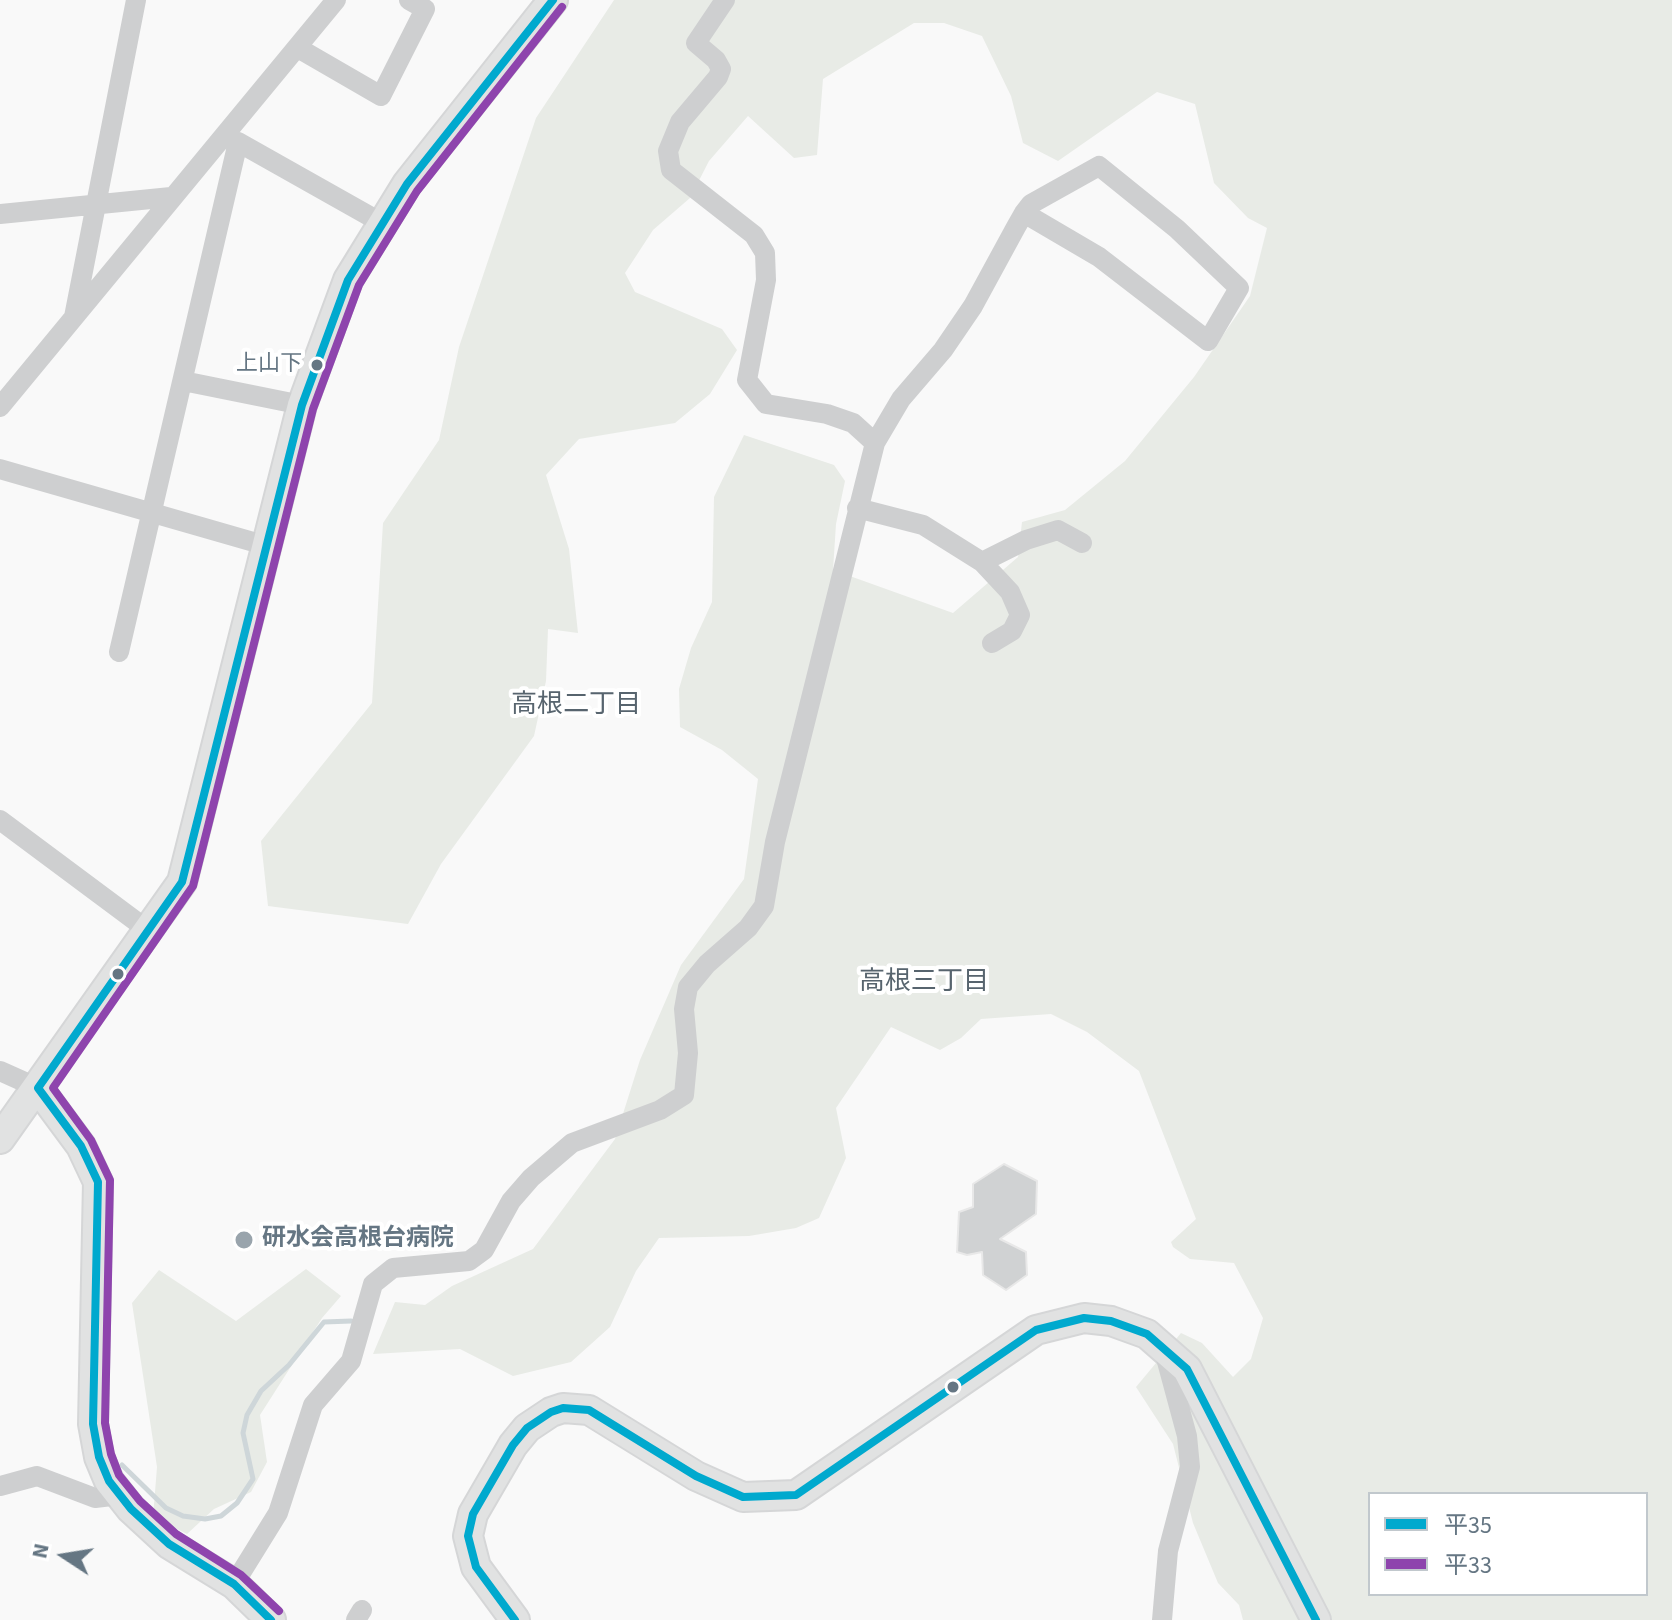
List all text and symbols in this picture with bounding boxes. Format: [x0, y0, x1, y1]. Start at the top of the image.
place label: 上山下 [236, 352, 302, 378]
marker: 上山下 [309, 357, 325, 373]
district label: 高根二丁目 [511, 690, 641, 722]
unlabelled marker [110, 966, 126, 982]
district label: 高根三丁目 [859, 967, 989, 999]
place label: 研水会高根台病院 [262, 1226, 454, 1254]
marker: 研水会高根台病院 [233, 1229, 255, 1251]
unlabelled marker [945, 1379, 961, 1395]
legend [1368, 1492, 1648, 1596]
text: 平35 [1444, 1508, 1492, 1543]
north arrow [24, 1516, 104, 1596]
text: N [23, 1541, 58, 1562]
text: 平33 [1444, 1548, 1492, 1583]

